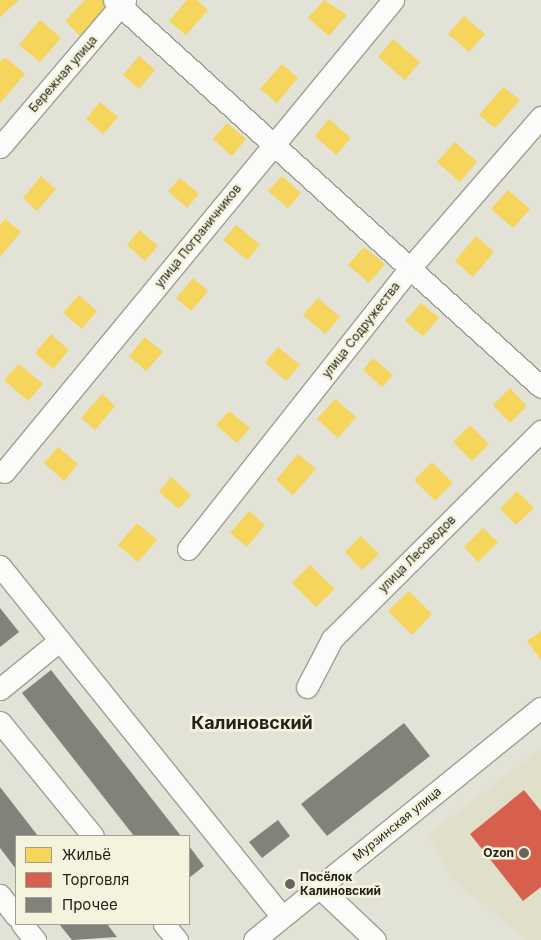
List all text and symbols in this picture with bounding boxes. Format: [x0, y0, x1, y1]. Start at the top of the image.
street label: Бережная улица [26, 33, 100, 115]
street label: улица Пограничников [152, 181, 244, 291]
street label: улица Содружества [319, 279, 403, 381]
street label: улица Лесоводов [375, 512, 459, 596]
district label: Калиновский [191, 712, 313, 734]
street label: Мурзинская улица [350, 784, 444, 864]
legend [15, 835, 190, 925]
text: Жильё [62, 845, 111, 864]
place label: Ozon [483, 846, 514, 860]
marker: Ozon [518, 847, 530, 859]
text: Торговля [62, 870, 129, 889]
place label: Посёлок Калиновский [300, 870, 381, 898]
marker: Посёлок Калиновский [284, 878, 296, 890]
text: Прочее [62, 895, 118, 914]

